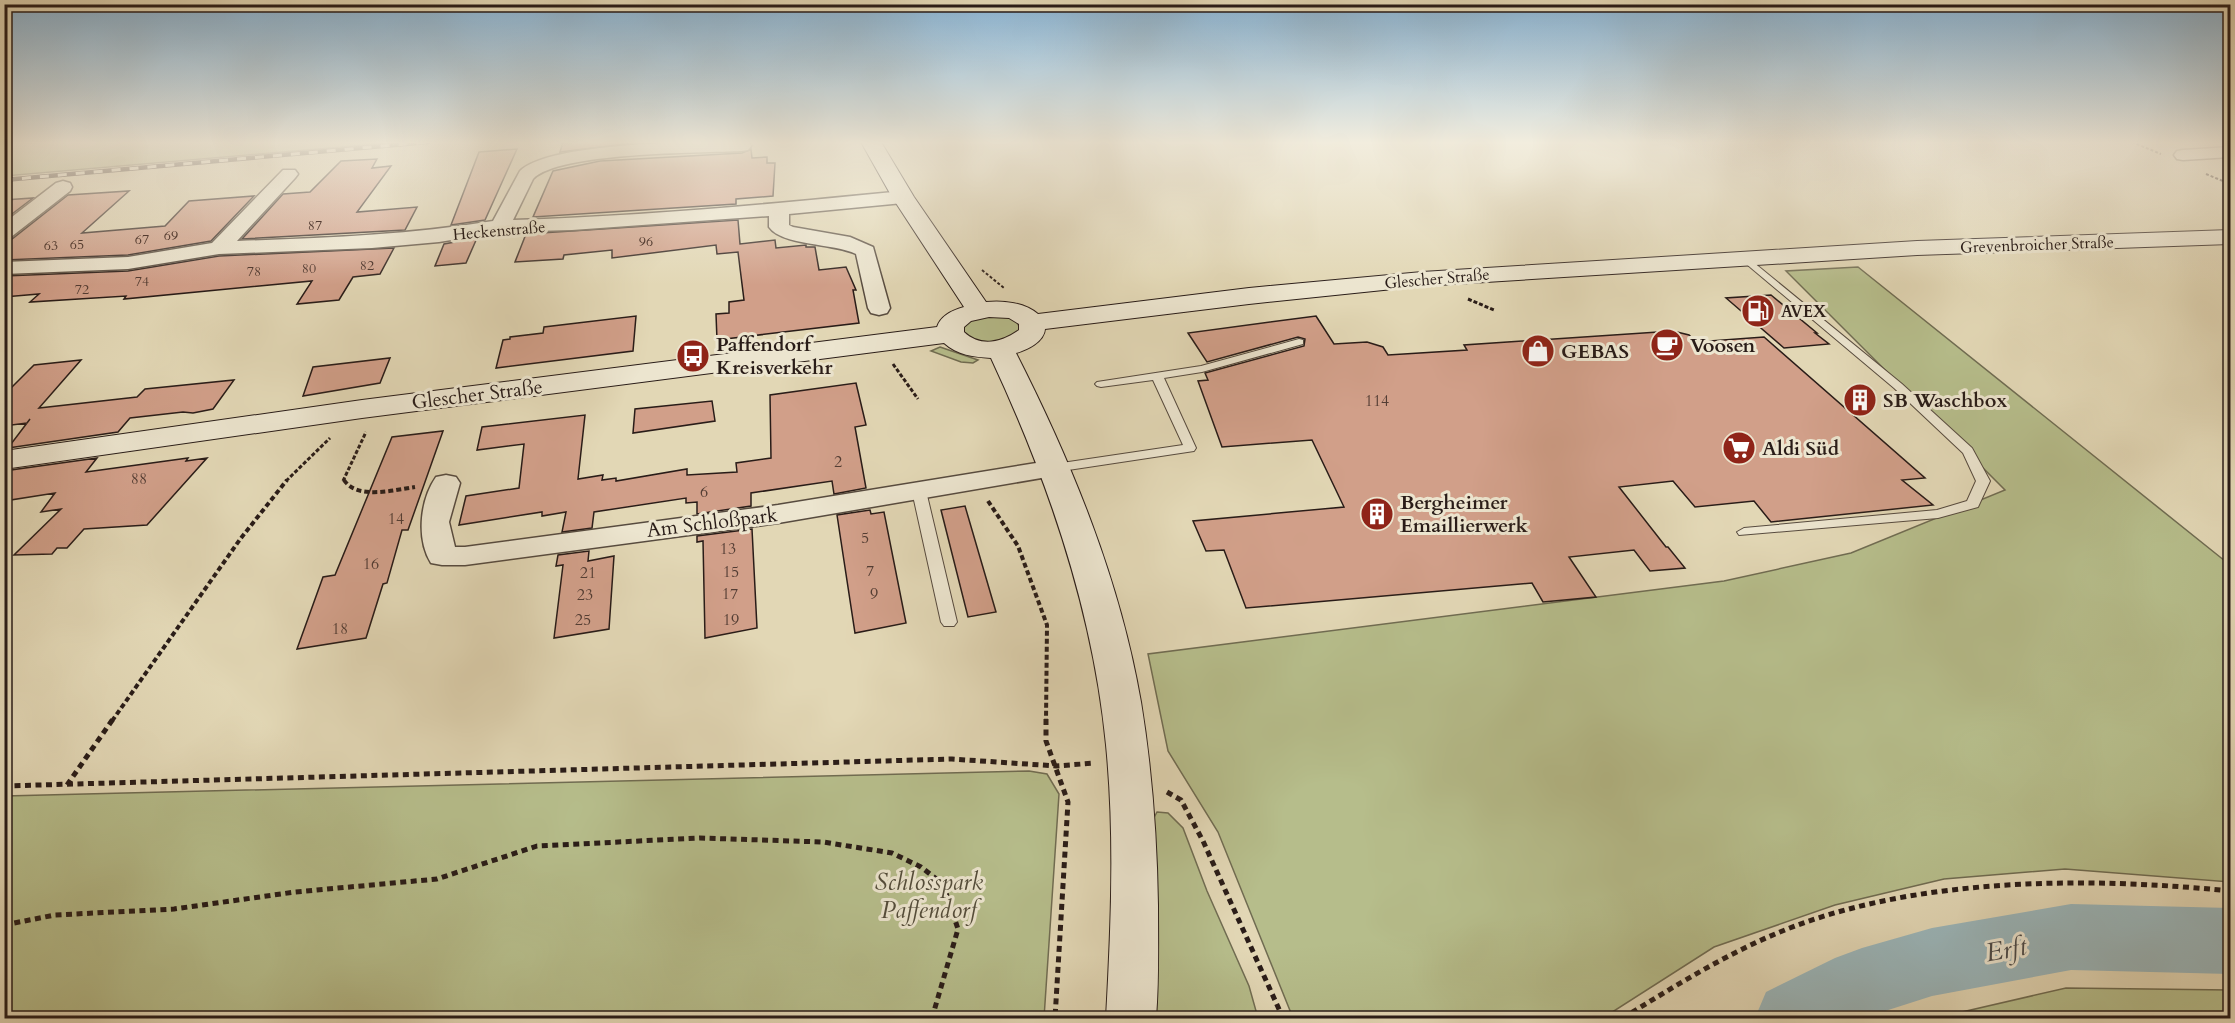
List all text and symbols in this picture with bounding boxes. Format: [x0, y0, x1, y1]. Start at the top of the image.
house number: 87 [308, 216, 322, 235]
street label: Heckenstraße [452, 216, 546, 246]
house number: 69 [164, 226, 178, 245]
house number: 67 [135, 230, 149, 249]
street label: Grevenbroicher Straße [1960, 231, 2114, 259]
house number: 96 [639, 232, 653, 251]
house number: 65 [70, 235, 84, 254]
house number: 63 [44, 236, 58, 255]
house number: 82 [360, 256, 374, 275]
house number: 80 [302, 259, 316, 278]
house number: 78 [247, 262, 261, 281]
street label: Glescher Straße [1384, 263, 1491, 295]
house number: 74 [135, 272, 149, 291]
house number: 72 [75, 280, 89, 299]
fuel station icon: AVEX [1740, 293, 1776, 329]
place label: AVEX [1781, 301, 1827, 323]
cafe icon: Voosen [1649, 327, 1685, 363]
place label: Paffendorf Kreisverkehr [716, 331, 833, 381]
place label: Voosen [1690, 332, 1755, 359]
shop icon: GEBAS [1520, 333, 1556, 369]
bus stop icon: Paffendorf Kreisverkehr [675, 338, 711, 374]
place label: GEBAS [1561, 338, 1629, 365]
street label: Glescher Straße [410, 373, 544, 416]
building icon: SB Waschbox [1842, 382, 1878, 418]
place label: SB Waschbox [1883, 387, 2008, 414]
house number: 114 [1365, 390, 1389, 412]
supermarket icon: Aldi Süd [1721, 430, 1757, 466]
place label: Aldi Süd [1762, 435, 1840, 462]
house number: 2 [834, 451, 842, 473]
house number: 88 [131, 468, 147, 490]
house number: 6 [700, 481, 708, 503]
place label: Bergheimer Emaillierwerk [1400, 489, 1528, 539]
building icon: Bergheimer Emaillierwerk [1359, 496, 1395, 532]
street label: Am Schloßpark [645, 501, 779, 544]
house number: 14 [388, 508, 404, 530]
house number: 5 [861, 527, 869, 549]
house number: 13 [720, 538, 736, 560]
house number: 16 [363, 553, 379, 575]
house number: 7 [866, 560, 874, 582]
house number: 15 [723, 561, 739, 583]
house number: 21 [580, 562, 596, 584]
house number: 17 [722, 583, 738, 605]
house number: 9 [870, 583, 878, 605]
house number: 23 [577, 584, 593, 606]
house number: 25 [575, 609, 591, 631]
house number: 19 [723, 609, 739, 631]
house number: 18 [332, 618, 348, 640]
park label: Schlosspark Paffendorf [875, 866, 983, 927]
water label: Erft [1983, 929, 2030, 970]

